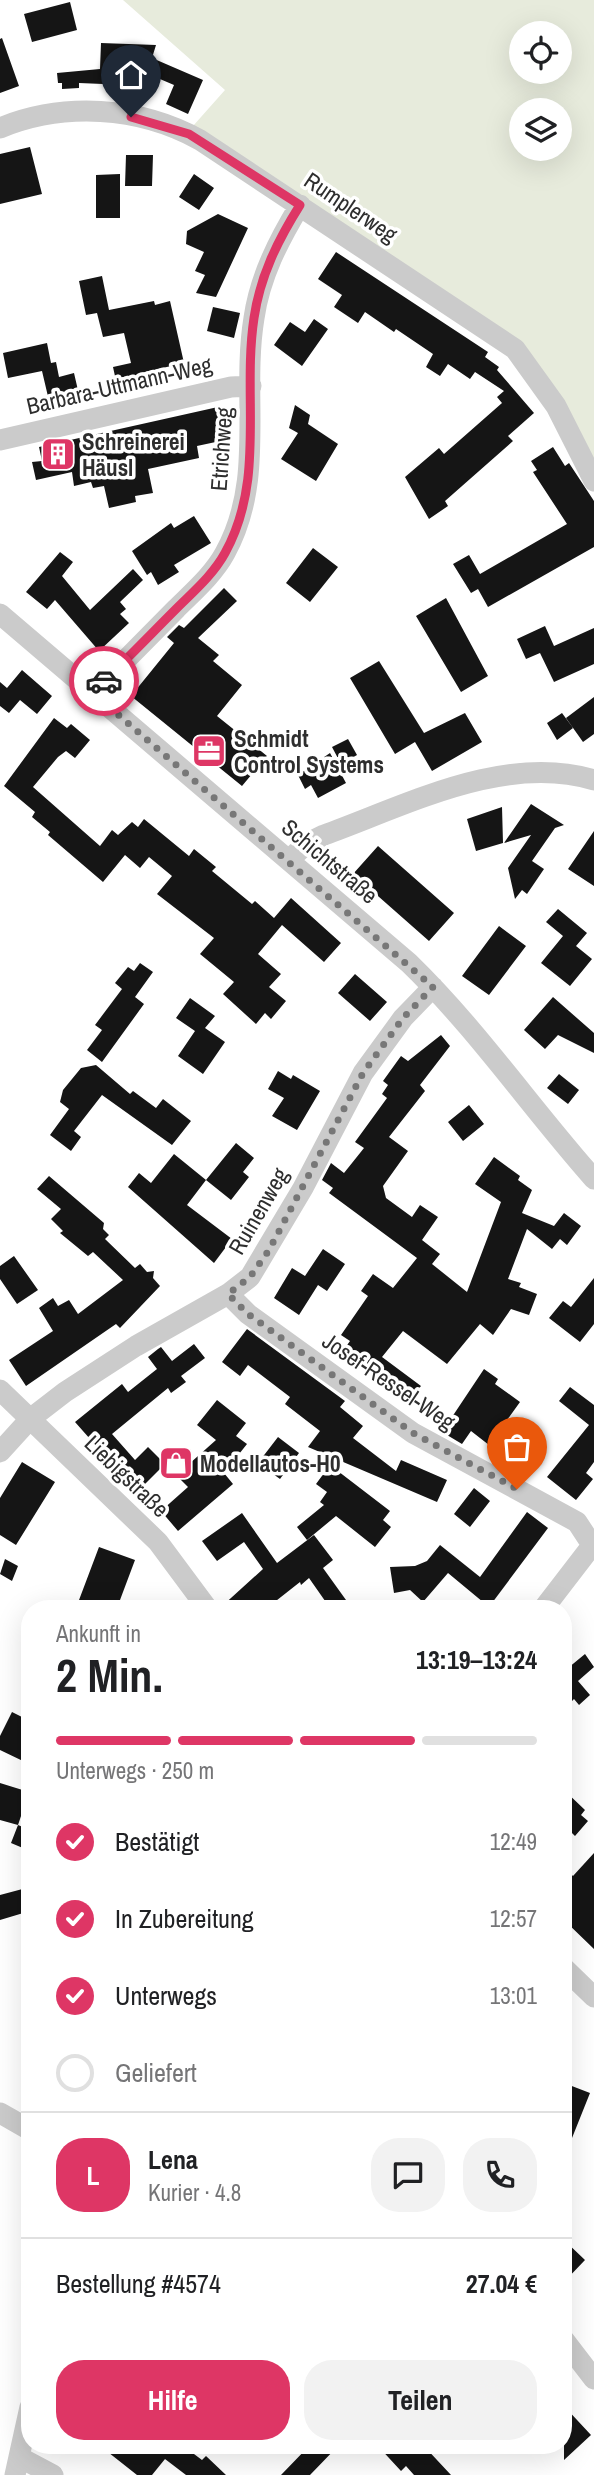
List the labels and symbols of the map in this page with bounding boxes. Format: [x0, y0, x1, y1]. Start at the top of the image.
pin [101, 45, 161, 117]
street label: Rumplerweg [298, 165, 404, 250]
street label: Barbara-Uttmann-Weg [23, 348, 215, 421]
street label: Etrichweg [203, 406, 239, 492]
place label: Schreinerei Häusl [82, 426, 185, 483]
building icon: Schreinerei Häusl [39, 435, 77, 473]
courier [69, 646, 139, 716]
place label: Schmidt Control Systems [234, 723, 384, 780]
office icon: Schmidt Control Systems [190, 732, 228, 770]
street label: Schichtstraße [275, 812, 385, 910]
street label: Ruinenweg [221, 1161, 296, 1260]
street label: Josef-Ressel-Weg [317, 1325, 462, 1437]
pin [487, 1417, 547, 1489]
street label: Liebigstraße [78, 1428, 176, 1524]
shop icon: Modellautos-H0 [157, 1444, 195, 1482]
place label: Modellautos-H0 [200, 1448, 340, 1479]

